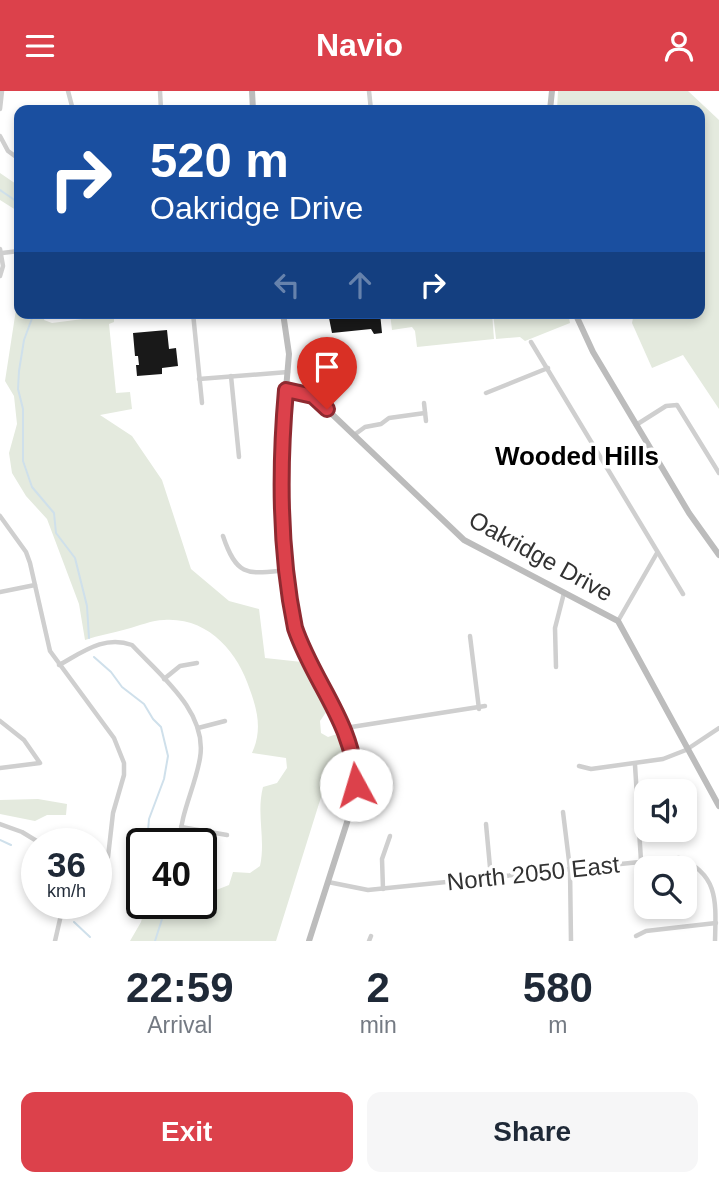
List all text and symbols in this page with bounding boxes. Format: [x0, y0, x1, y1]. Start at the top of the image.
icon: menu [21, 27, 59, 65]
text: Navio [316, 27, 403, 63]
icon: person [660, 27, 698, 65]
icon: right [35, 133, 126, 224]
text: 520 m [150, 133, 289, 187]
text: Oakridge Drive [150, 190, 363, 226]
icon: left [268, 266, 306, 304]
icon: ahead [341, 266, 379, 304]
icon: right [414, 266, 452, 304]
pin [297, 337, 357, 409]
icon: arrive [308, 348, 346, 386]
district label: Wooded Hills [495, 441, 659, 471]
street label: Oakridge Drive [464, 505, 618, 607]
position arrow [319, 748, 393, 822]
map controls [634, 779, 697, 919]
button: sound [634, 779, 697, 842]
speed limit sign: 40 [126, 828, 217, 919]
text: 36 [47, 845, 86, 884]
street label: North 2050 East [445, 850, 621, 895]
button: search [634, 856, 697, 919]
text: km/h [47, 881, 86, 901]
text: 22:59 [126, 964, 234, 1011]
text: 2 [366, 964, 390, 1011]
text: 580 [523, 964, 593, 1011]
text: Arrival [147, 1012, 212, 1038]
text: min [360, 1012, 397, 1038]
text: m [548, 1012, 567, 1038]
button: Exit [21, 1092, 353, 1172]
button: Share [367, 1092, 698, 1172]

